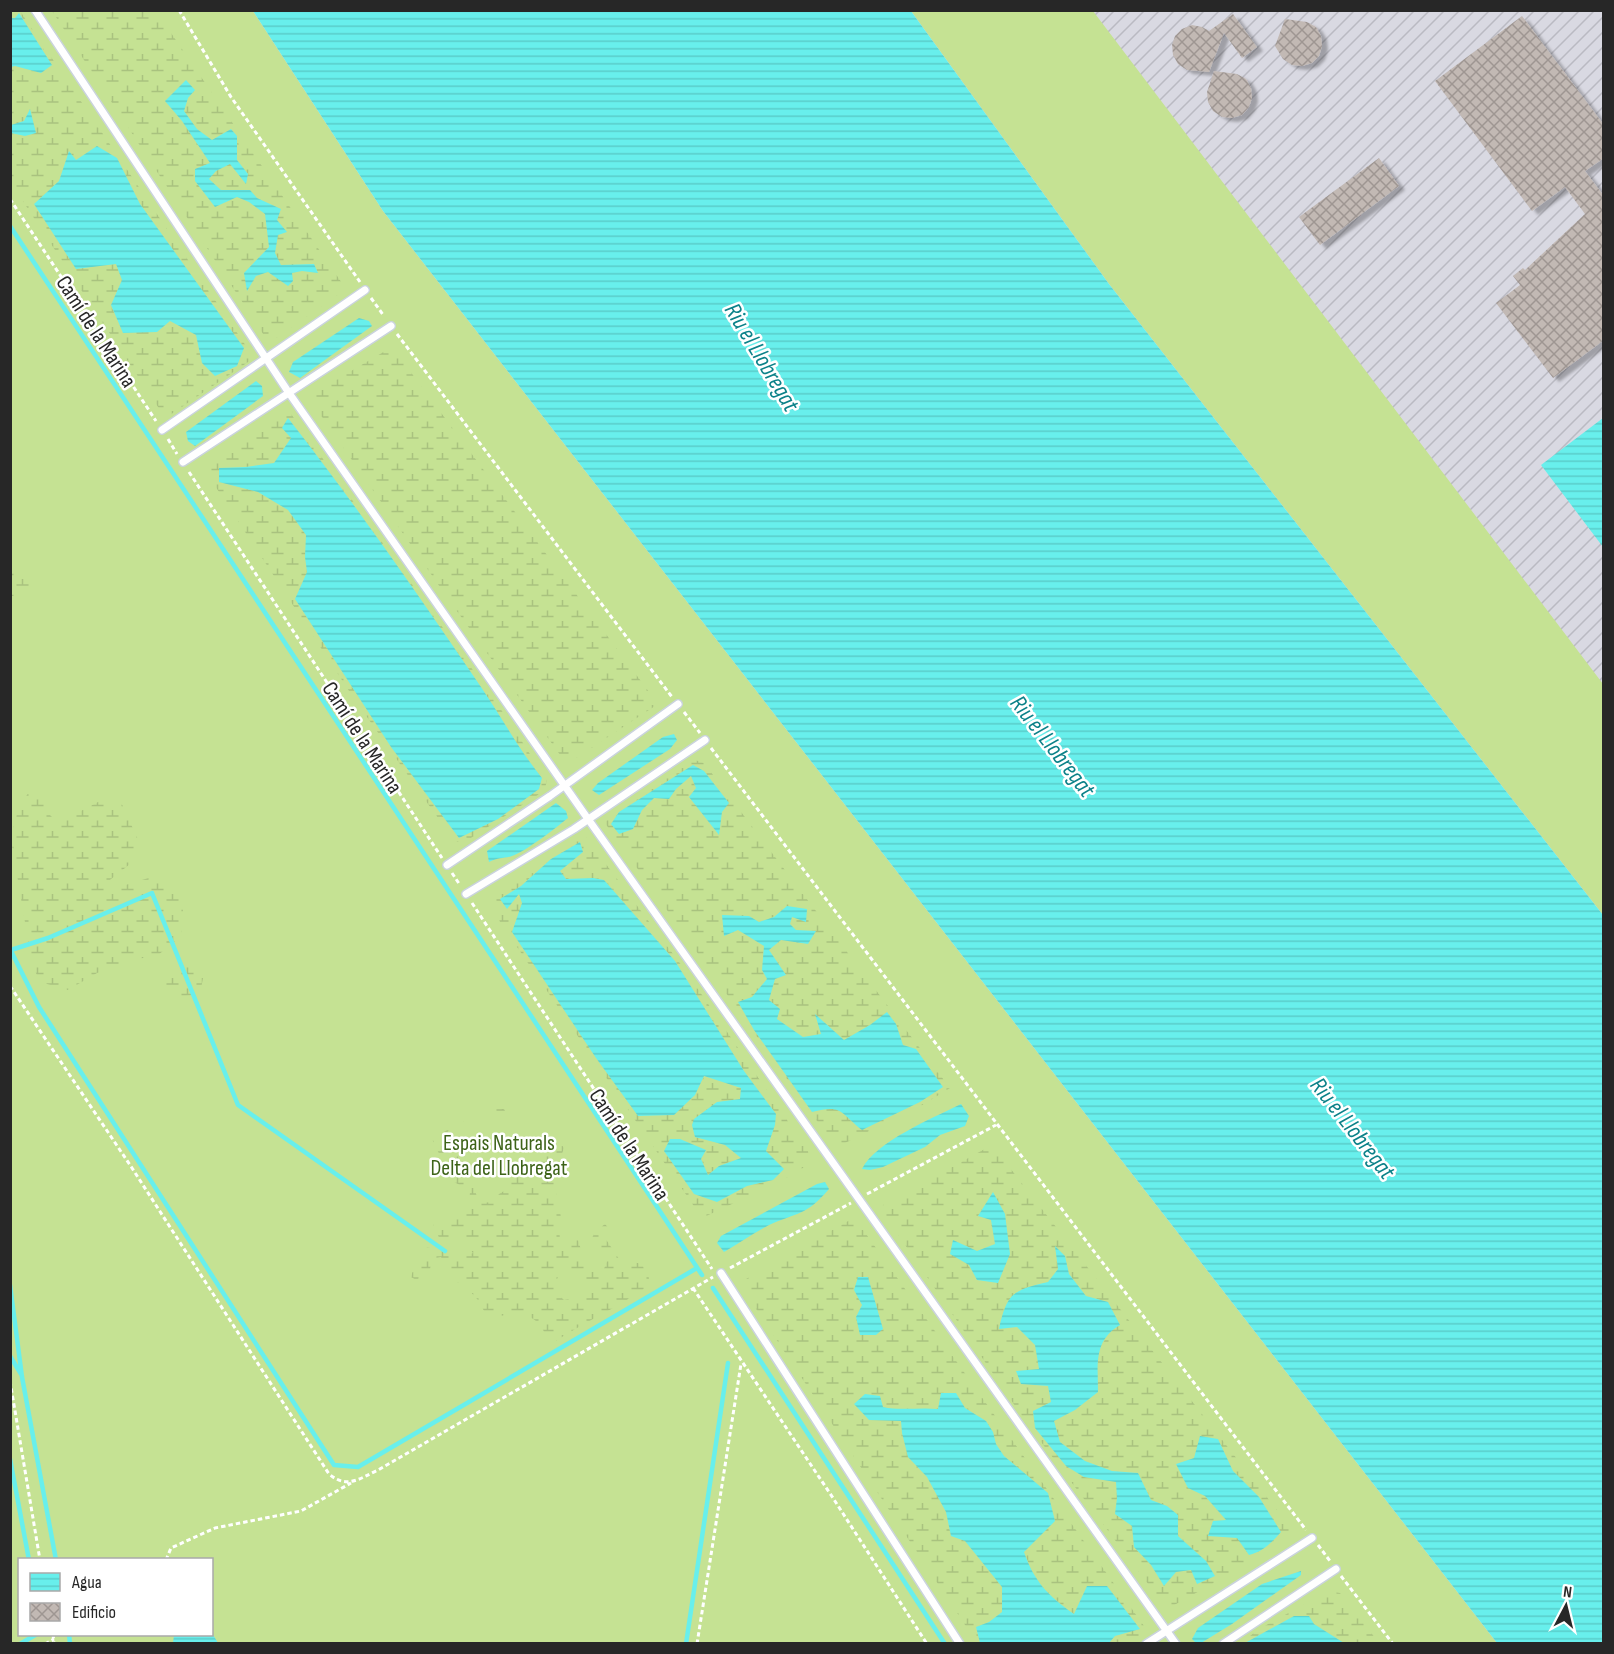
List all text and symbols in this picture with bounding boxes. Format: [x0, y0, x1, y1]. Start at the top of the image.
street label: Camí de la Marina [50, 271, 142, 393]
water label: Riu el Llobregat [718, 298, 806, 417]
street label: Camí de la Marina [316, 677, 408, 799]
water label: Riu el Llobregat [1004, 690, 1102, 804]
water label: Riu el Llobregat [1304, 1072, 1402, 1186]
street label: Camí de la Marina [583, 1084, 675, 1206]
park label: Espais Naturals Delta del Llobregat [431, 1130, 568, 1182]
legend [18, 1558, 213, 1636]
text: Agua [71, 1572, 102, 1593]
north arrow [1536, 1576, 1596, 1636]
text: N [1562, 1583, 1573, 1603]
text: Edificio [72, 1602, 116, 1623]

